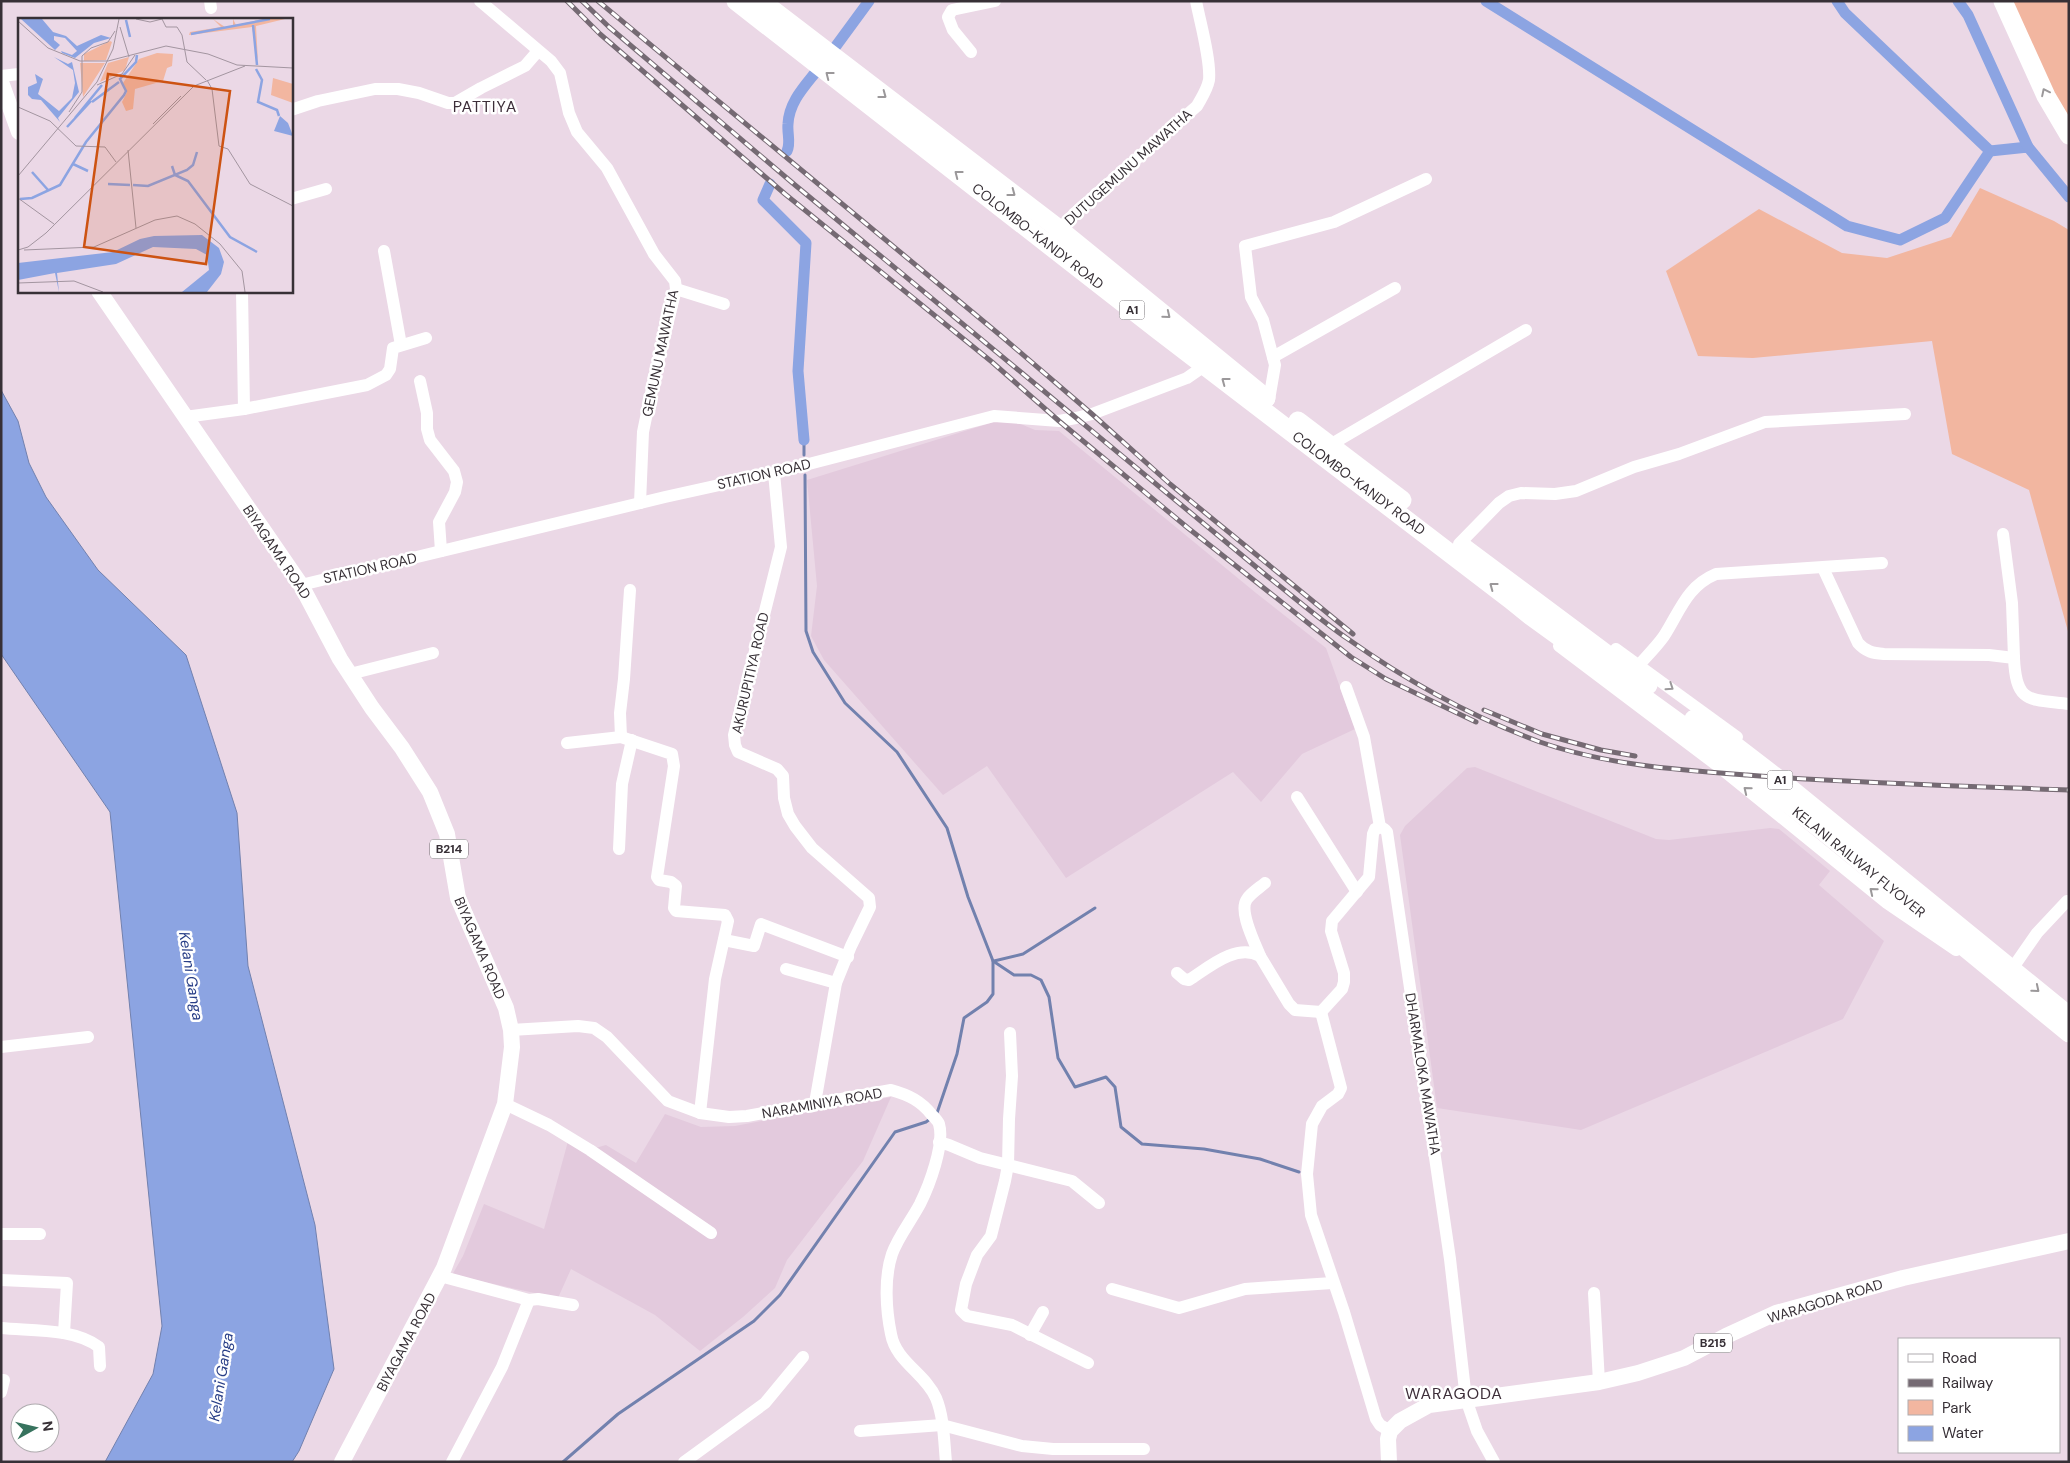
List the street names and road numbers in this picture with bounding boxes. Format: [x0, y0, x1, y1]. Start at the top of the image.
street label: DUTUGEMUNU MAWATHA [1061, 105, 1195, 229]
street label: COLOMBO-KANDY ROAD [969, 179, 1107, 293]
street label: GEMUNU MAWATHA [638, 288, 682, 418]
road number: A1 [1120, 300, 1144, 320]
street label: COLOMBO-KANDY ROAD [1289, 427, 1429, 539]
street label: STATION ROAD [715, 454, 813, 494]
street label: BIYAGAMA ROAD [239, 502, 315, 602]
street label: STATION ROAD [321, 548, 419, 588]
street label: AKURUPITIYA ROAD [727, 610, 773, 736]
road number: A1 [1768, 770, 1792, 790]
street label: KELANI RAILWAY FLYOVER [1789, 803, 1929, 921]
road number: B214 [430, 840, 468, 859]
street label: BIYAGAMA ROAD [450, 894, 510, 1002]
street label: DHARMALOKA MAWATHA [1401, 992, 1445, 1156]
street label: NARAMINIYA ROAD [760, 1084, 884, 1122]
street label: WARAGODA ROAD [1765, 1275, 1885, 1327]
street label: BIYAGAMA ROAD [372, 1289, 440, 1395]
road number: B215 [1694, 1334, 1732, 1352]

